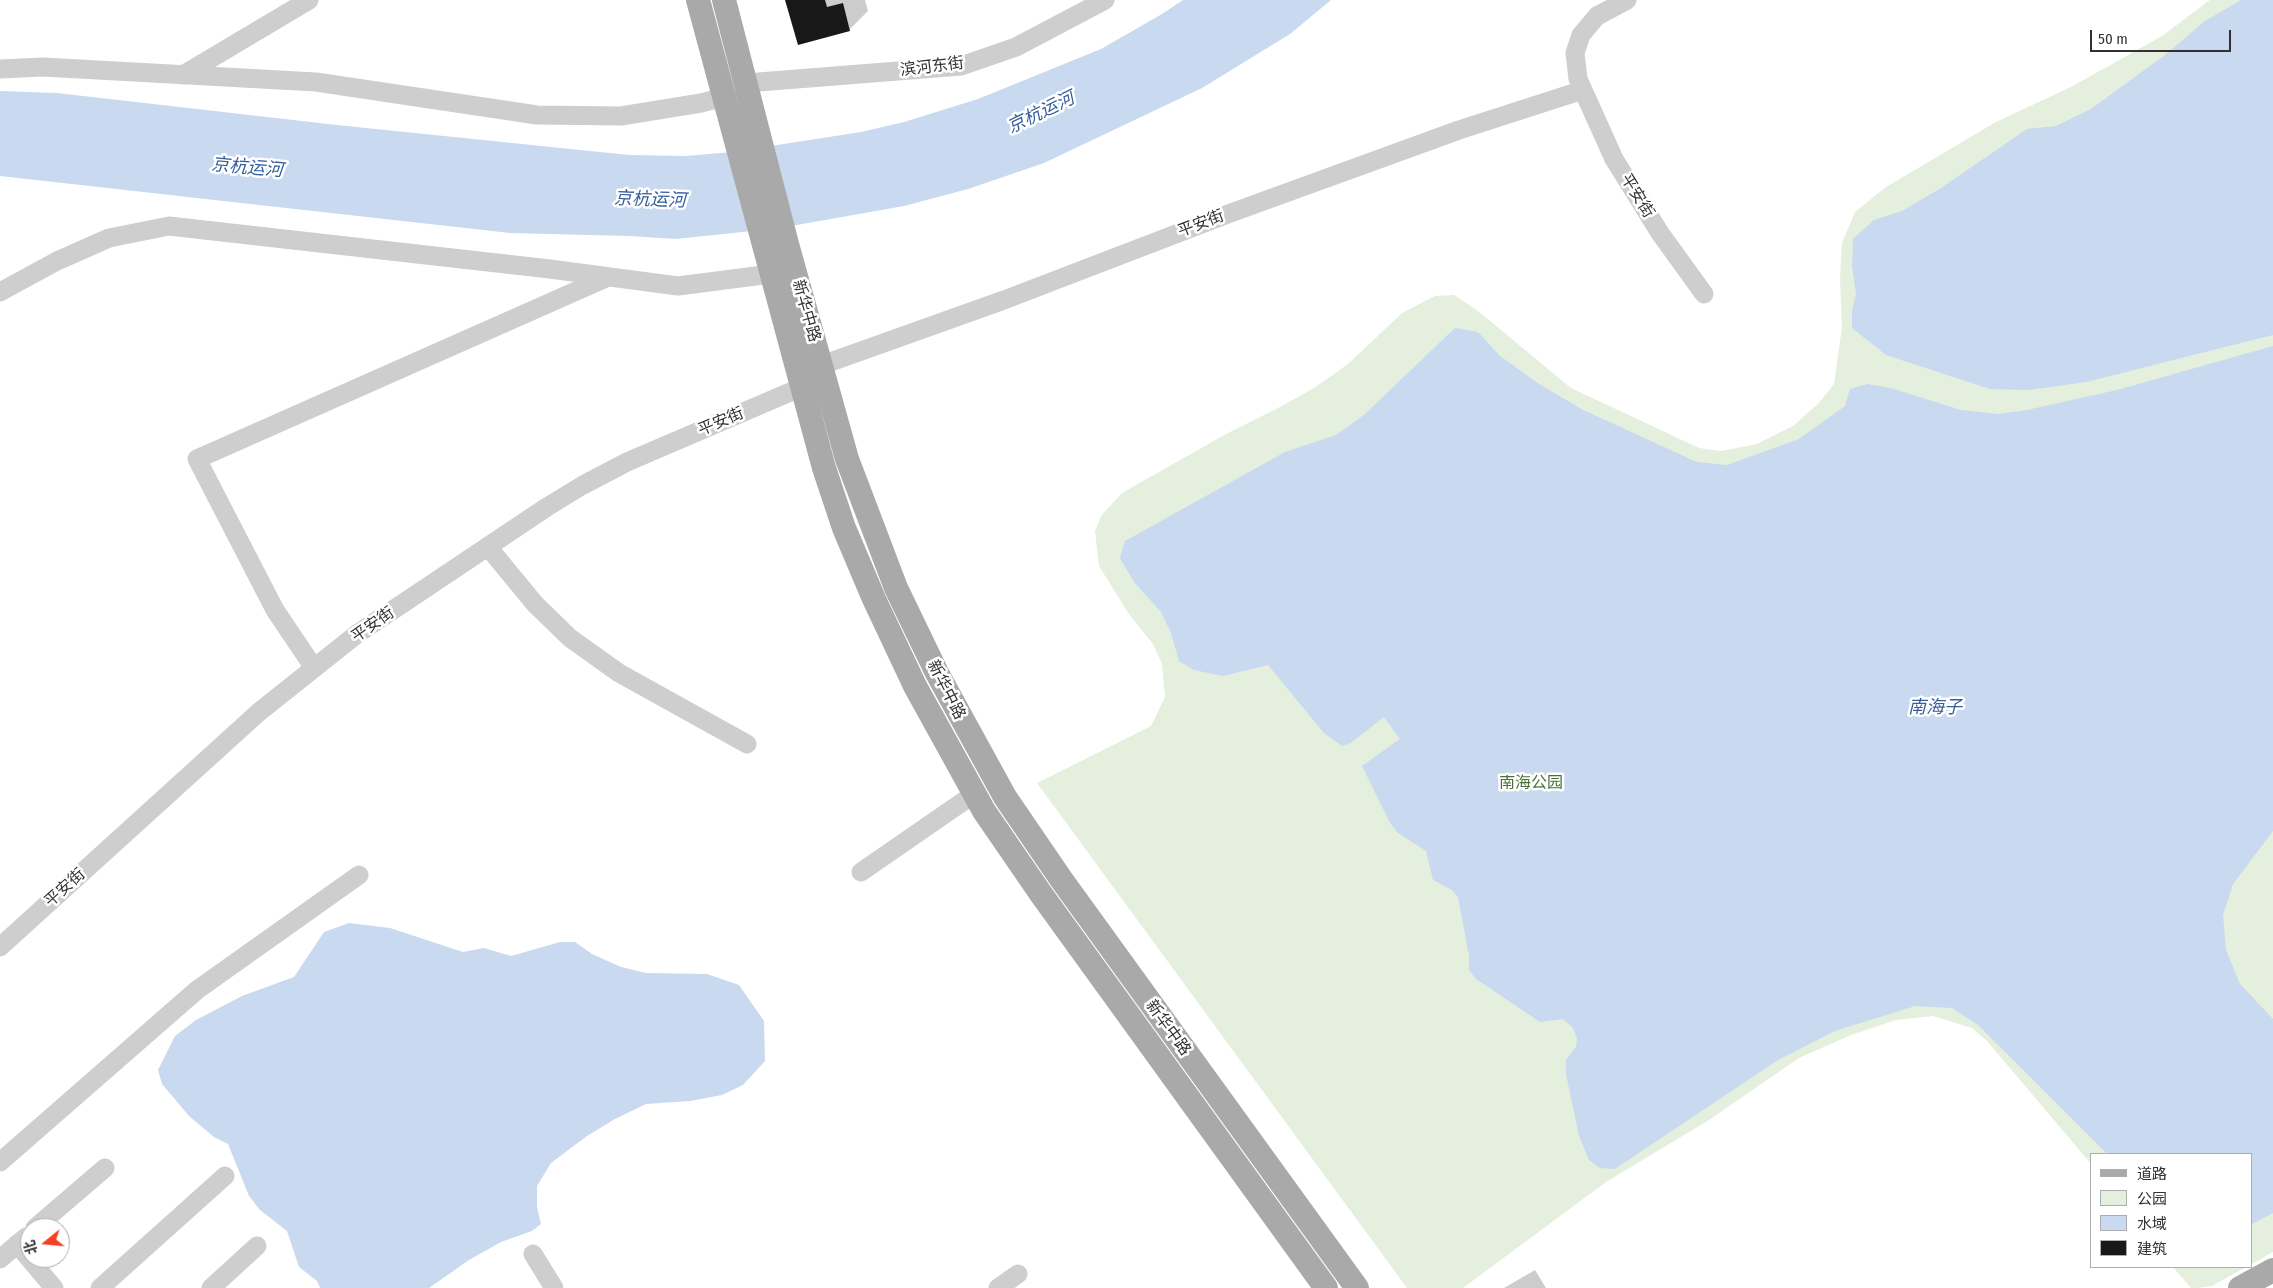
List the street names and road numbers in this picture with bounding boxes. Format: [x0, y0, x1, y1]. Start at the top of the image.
street label: 滨河东街 [899, 54, 965, 80]
street label: 平安街 [1616, 171, 1658, 221]
street label: 平安街 [1175, 206, 1227, 242]
street label: 新华中路 [788, 278, 824, 344]
street label: 平安街 [695, 404, 747, 440]
street label: 平安街 [348, 603, 398, 647]
street label: 新华中路 [923, 657, 969, 723]
street label: 平安街 [41, 865, 89, 911]
street label: 新华中路 [1141, 996, 1195, 1060]

